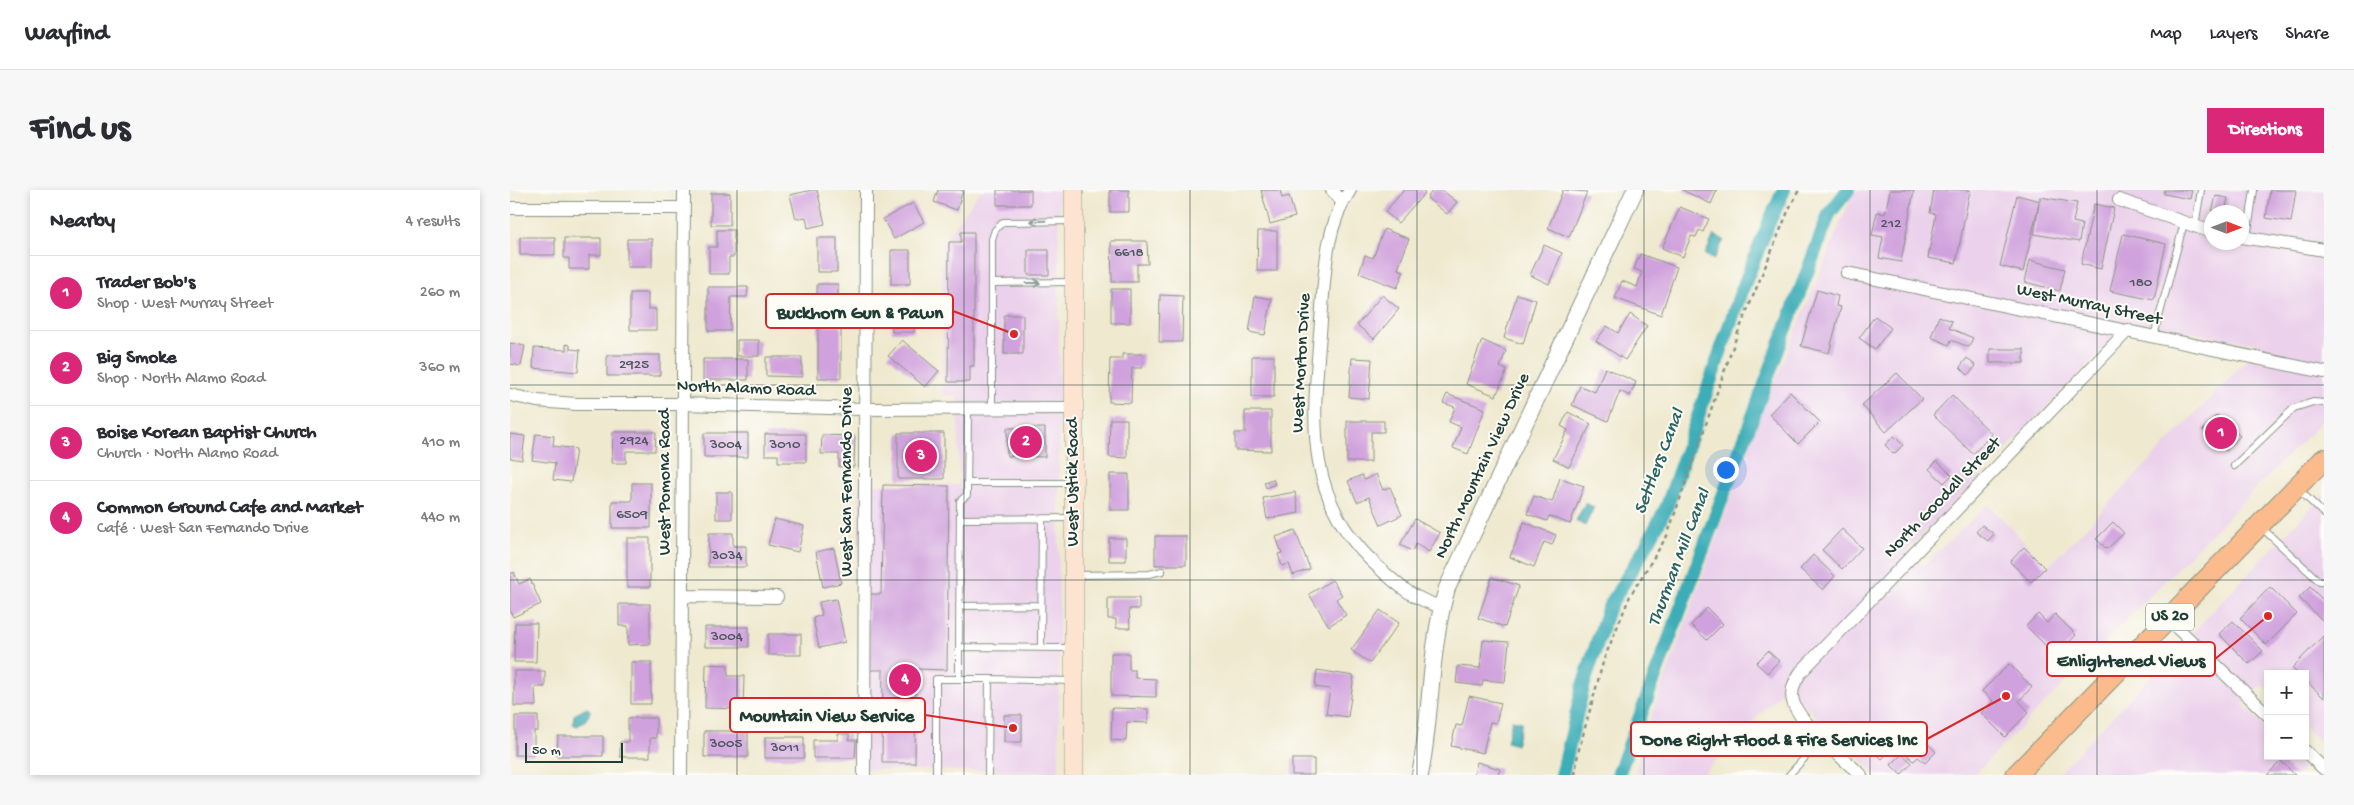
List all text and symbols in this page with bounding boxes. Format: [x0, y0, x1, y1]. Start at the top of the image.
text: Wayfind [25, 20, 109, 49]
text: Map [2150, 24, 2182, 45]
text: Layers [2210, 24, 2257, 45]
text: Share [2285, 24, 2329, 45]
button: Directions [2207, 108, 2324, 153]
text: Find us [30, 110, 130, 151]
north arrow [2204, 205, 2249, 250]
text: Nearby [50, 210, 115, 235]
text: 4 results [405, 213, 460, 232]
house number: 212 [1881, 215, 1901, 233]
one-way arrow [1031, 217, 1047, 226]
house number: 6618 [1114, 244, 1144, 262]
text: Trader Bob's [97, 272, 195, 295]
house number: 180 [2129, 274, 2153, 292]
one-way arrow [1024, 278, 1041, 288]
street label: West Murray Street [2015, 279, 2165, 331]
text: 1 [63, 284, 69, 303]
text: 260 m [420, 284, 460, 303]
street label: West Morton Drive [1288, 292, 1316, 433]
callout: Buckhorn Gun & Pawn [766, 294, 953, 328]
text: Shop · West Murray Street [97, 295, 273, 314]
text: Buckhorn Gun & Pawn [776, 303, 944, 326]
text: Big Smoke [97, 347, 177, 370]
house number: 2925 [619, 356, 649, 374]
text: 2 [62, 359, 70, 378]
text: 360 m [419, 359, 460, 378]
street label: North Mountain View Drive [1431, 369, 1536, 562]
text: Shop · North Alamo Road [97, 370, 265, 389]
street label: North Alamo Road [676, 376, 817, 402]
street label: West San Fernando Drive [837, 387, 858, 577]
water label: Settlers Canal [1629, 404, 1691, 518]
street label: West Pomona Road [655, 407, 676, 555]
pin: 1 [2205, 414, 2237, 452]
street label: West Ustick Road [1063, 416, 1084, 546]
text: Boise Korean Baptist Church [97, 422, 316, 445]
pin: 2 [1010, 423, 1042, 461]
house number: 2924 [619, 432, 649, 450]
street label: North Goodall Street [1880, 432, 2007, 563]
text: 3 [62, 434, 70, 453]
text: 410 m [422, 434, 460, 453]
house number: 3004 [709, 436, 742, 454]
house number: 3010 [769, 436, 801, 454]
pin: 3 [905, 437, 937, 475]
text: Church · North Alamo Road [97, 445, 278, 464]
your location [1713, 457, 1739, 483]
water label: Thurman Mill Canal [1643, 484, 1717, 630]
text: Common Ground Cafe and Market [97, 497, 362, 520]
house number: 6509 [616, 506, 648, 524]
text: 4 [62, 509, 70, 528]
text: 440 m [421, 509, 460, 528]
text: Café · West San Fernando Drive [97, 520, 309, 539]
house number: 3034 [710, 547, 743, 565]
road number: US 20 [2146, 604, 2194, 631]
house number: 3004 [710, 628, 743, 646]
callout: Enlightened Views [2047, 642, 2215, 676]
text: Enlightened Views [2057, 651, 2206, 674]
pin: 4 [889, 661, 921, 699]
map controls [2264, 670, 2309, 760]
button: + [2264, 670, 2309, 715]
callout: Mountain View Service [730, 698, 925, 732]
text: Mountain View Service [740, 706, 916, 729]
button: − [2264, 715, 2309, 760]
callout: Done Right Flood & Fire Services Inc [1631, 722, 1927, 756]
text: Done Right Flood & Fire Services Inc [1639, 730, 1919, 753]
house number: 3005 [709, 735, 742, 753]
house number: 3011 [770, 739, 799, 757]
scale bar [525, 740, 622, 763]
text: 50 m [532, 743, 561, 760]

